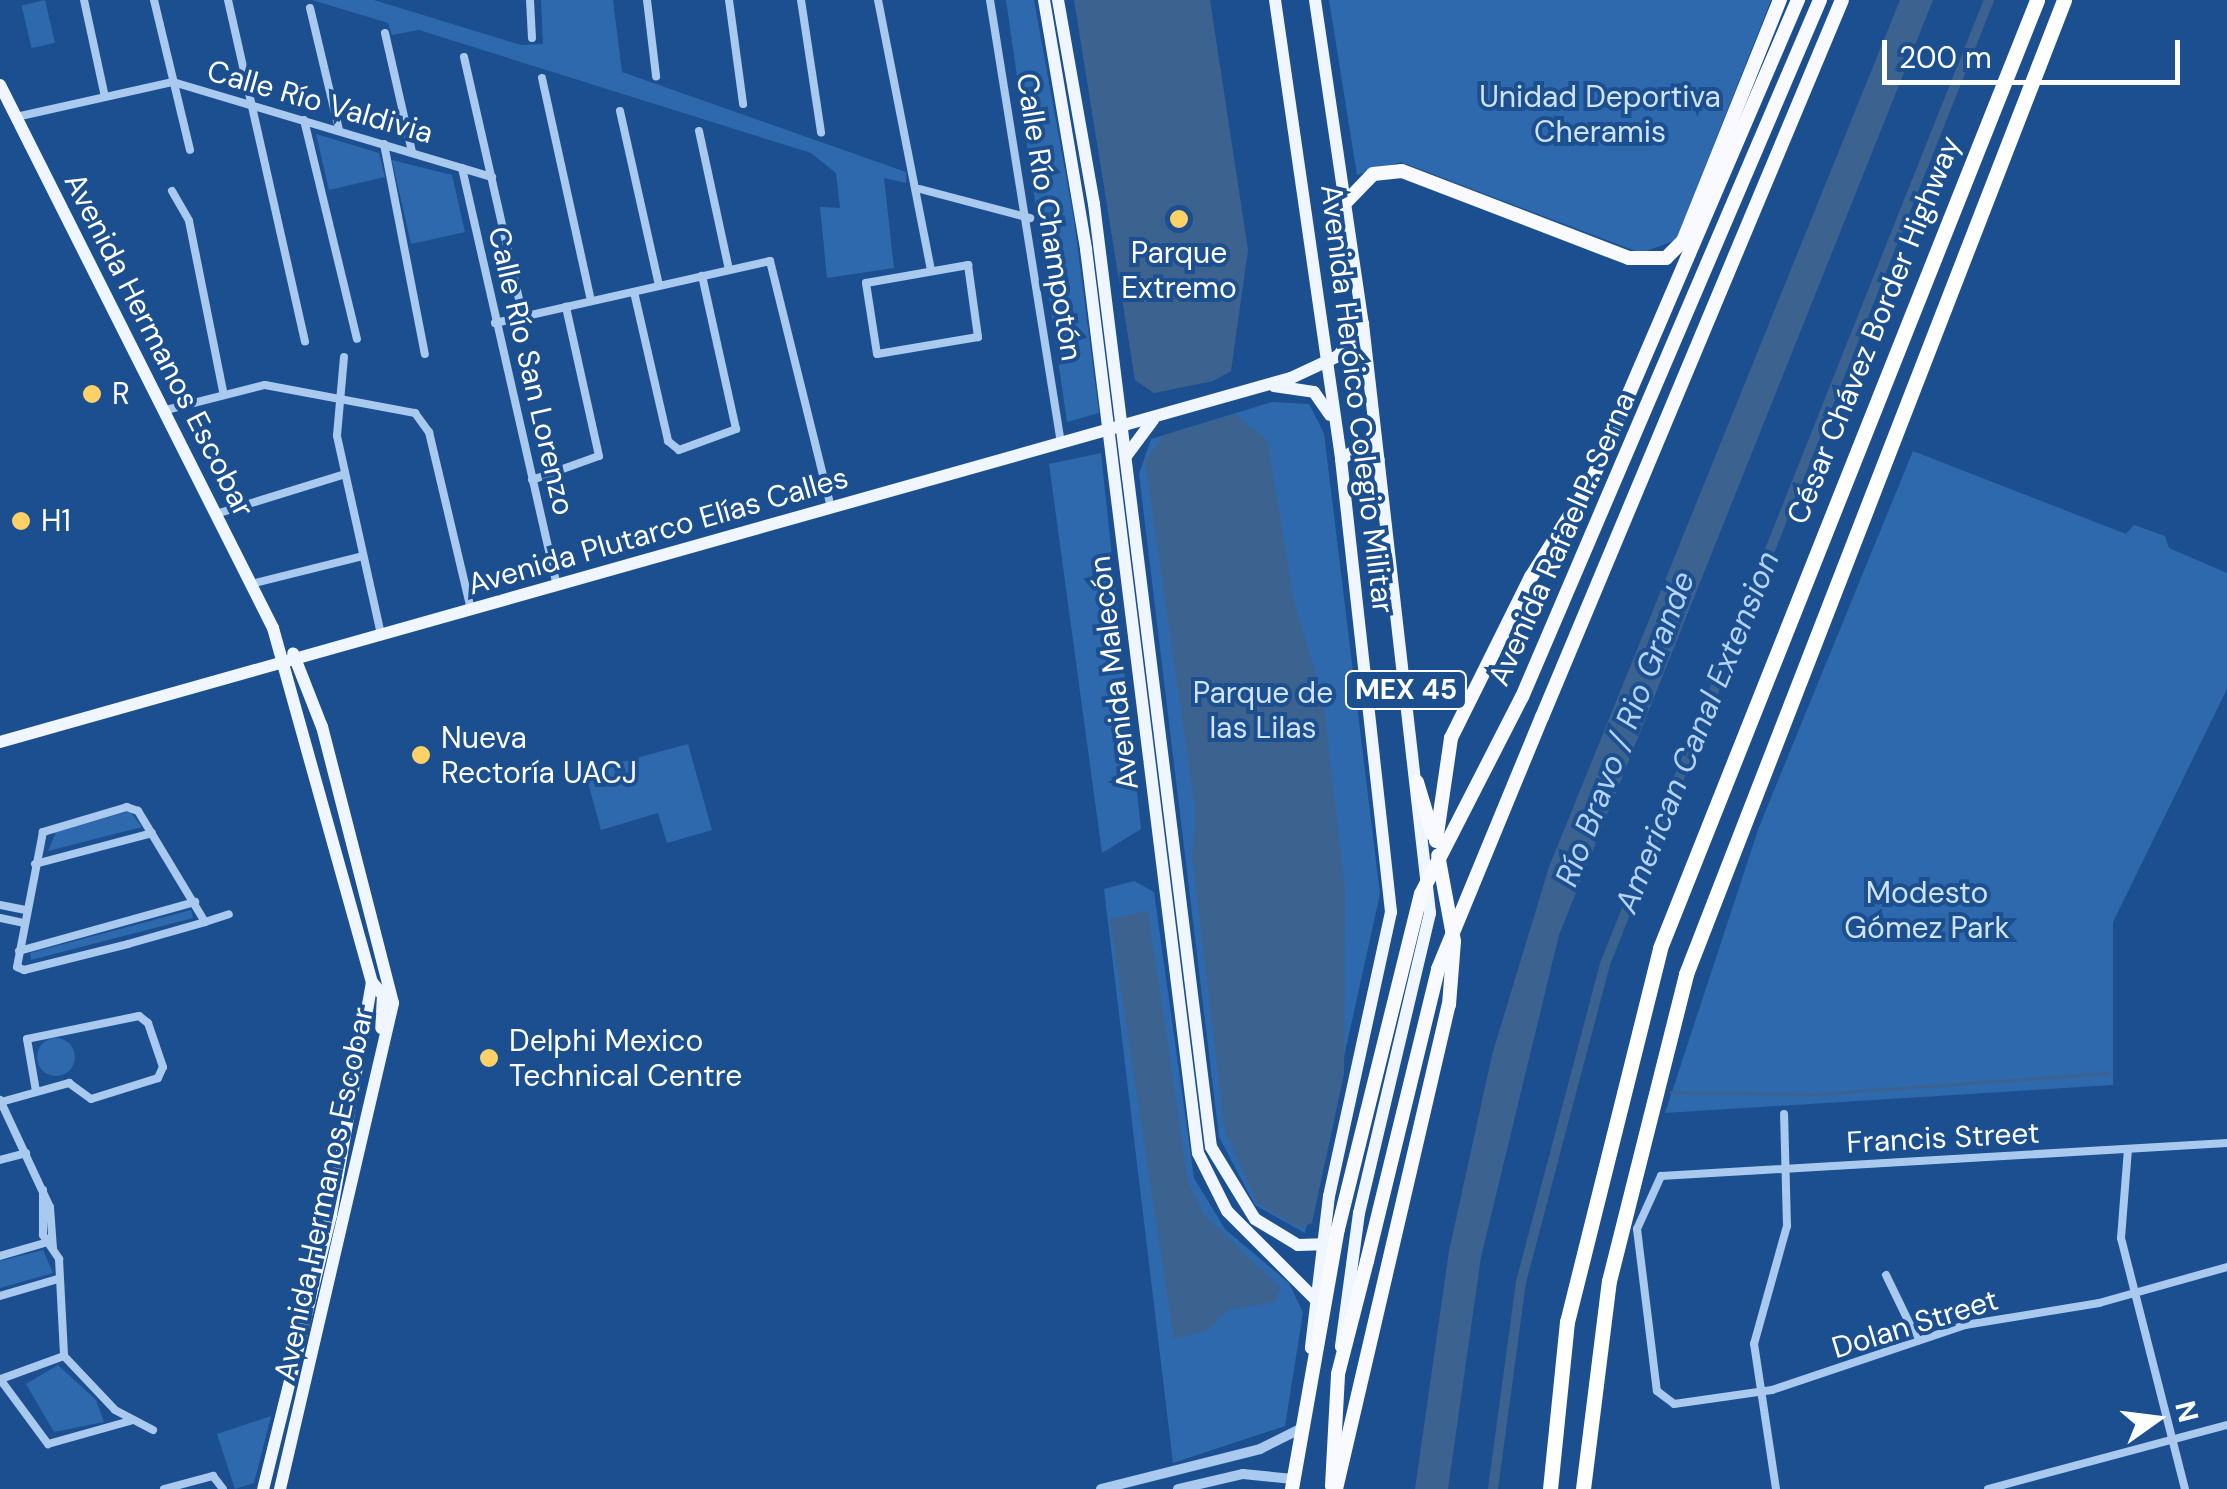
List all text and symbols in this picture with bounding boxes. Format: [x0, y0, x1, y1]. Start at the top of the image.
scale bar [1887, 20, 2184, 82]
text: 200 m [1899, 38, 1992, 77]
street label: Calle Río Valdivia [203, 53, 437, 151]
street label: Calle Río Champotón [1008, 71, 1090, 363]
park label: Unidad Deportiva Cheramis [1479, 79, 1721, 150]
street label: César Chávez Border Highway [1780, 131, 1968, 529]
street label: Avenida Hermanos Escobar [57, 167, 261, 523]
street label: Avenida Heróico Colegio Militar [1313, 182, 1401, 616]
marker: Parque Extremo [1168, 208, 1190, 230]
street label: Calle Río San Lorenzo [480, 223, 582, 519]
place label: Parque Extremo [1121, 235, 1237, 306]
place label: R [112, 376, 130, 412]
marker: R [81, 383, 103, 405]
street label: Avenida Rafael P. Serna [1481, 387, 1643, 691]
street label: Avenida Plutarco Elías Calles [464, 459, 852, 603]
place label: H1 [41, 503, 71, 539]
marker: H1 [10, 510, 32, 532]
water label: American Canal Extension [1607, 546, 1787, 918]
street label: Avenida Malecón [1082, 554, 1146, 792]
water label: Río Bravo / Rio Grande [1547, 566, 1703, 892]
road number: MEX 45 [1344, 667, 1468, 713]
park label: Parque de las Lilas [1193, 675, 1333, 746]
place label: Nueva Rectoría UACJ [441, 720, 637, 790]
marker: Nueva Rectoría UACJ [410, 744, 432, 766]
park label: Modesto Gómez Park [1844, 875, 2010, 946]
street label: Avenida Hermanos Escobar [267, 1004, 381, 1384]
place label: Delphi Mexico Technical Centre [509, 1023, 742, 1094]
marker: Delphi Mexico Technical Centre [478, 1047, 500, 1069]
street label: Francis Street [1846, 1115, 2040, 1161]
street label: Dolan Street [1828, 1282, 2002, 1366]
north arrow [2107, 1369, 2207, 1469]
text: N [2166, 1397, 2207, 1426]

